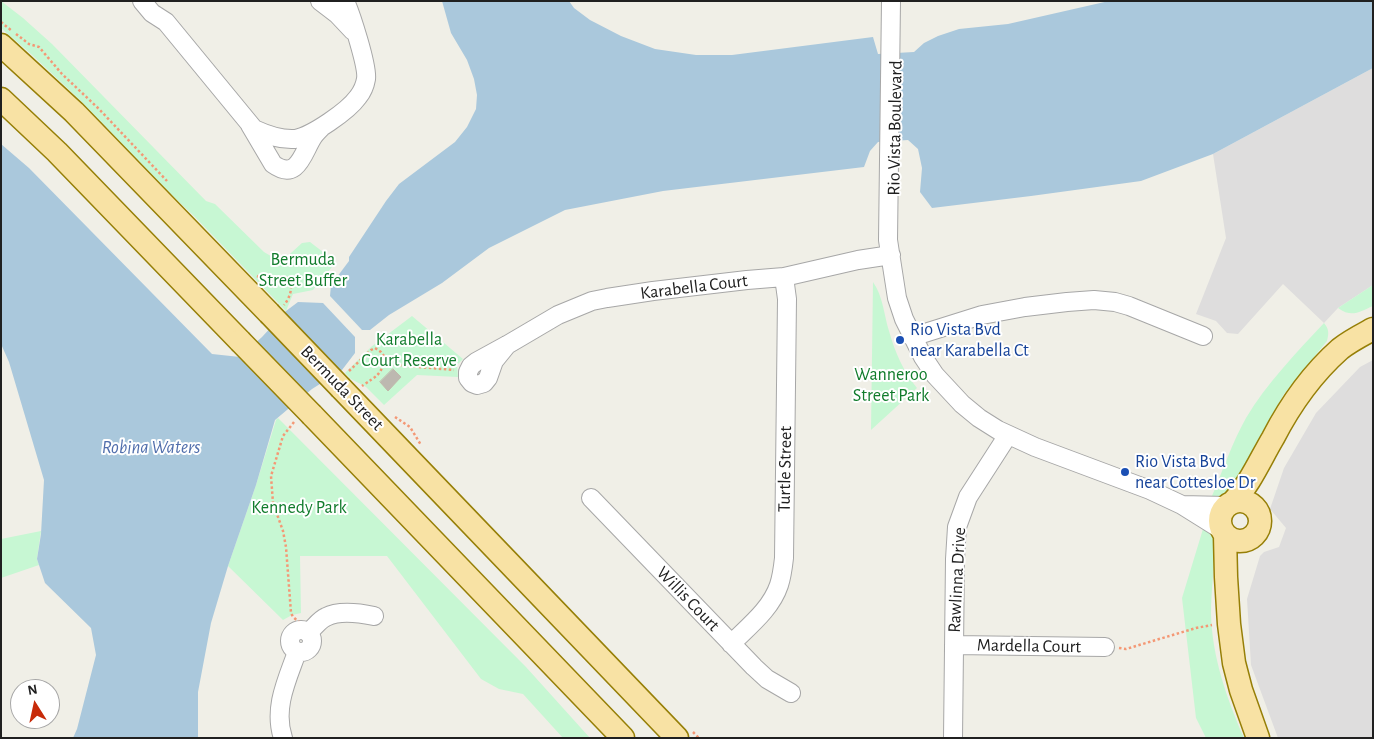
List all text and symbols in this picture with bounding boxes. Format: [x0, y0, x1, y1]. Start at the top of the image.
street label: Rio Vista Boulevard [883, 60, 907, 196]
park label: Bermuda Street Buffer [259, 249, 347, 292]
street label: Karabella Court [639, 270, 749, 304]
place label: Rio Vista Bvd near Karabella Ct [910, 319, 1029, 362]
park label: Karabella Court Reserve [361, 329, 457, 372]
marker: Rio Vista Bvd near Karabella Ct [894, 334, 906, 346]
street label: Bermuda Street [296, 341, 388, 435]
park label: Wanneroo Street Park [853, 364, 929, 406]
street label: Turtle Street [773, 426, 797, 512]
water label: Robina Waters [102, 436, 200, 458]
place label: Rio Vista Bvd near Cottesloe Dr [1135, 451, 1256, 494]
marker: Rio Vista Bvd near Cottesloe Dr [1119, 466, 1131, 478]
park label: Kennedy Park [251, 497, 347, 519]
street label: Rawlinna Drive [943, 527, 971, 633]
street label: Willis Court [652, 562, 724, 636]
street label: Mardella Court [977, 634, 1081, 658]
north arrow [10, 679, 60, 729]
text: N [27, 682, 39, 698]

